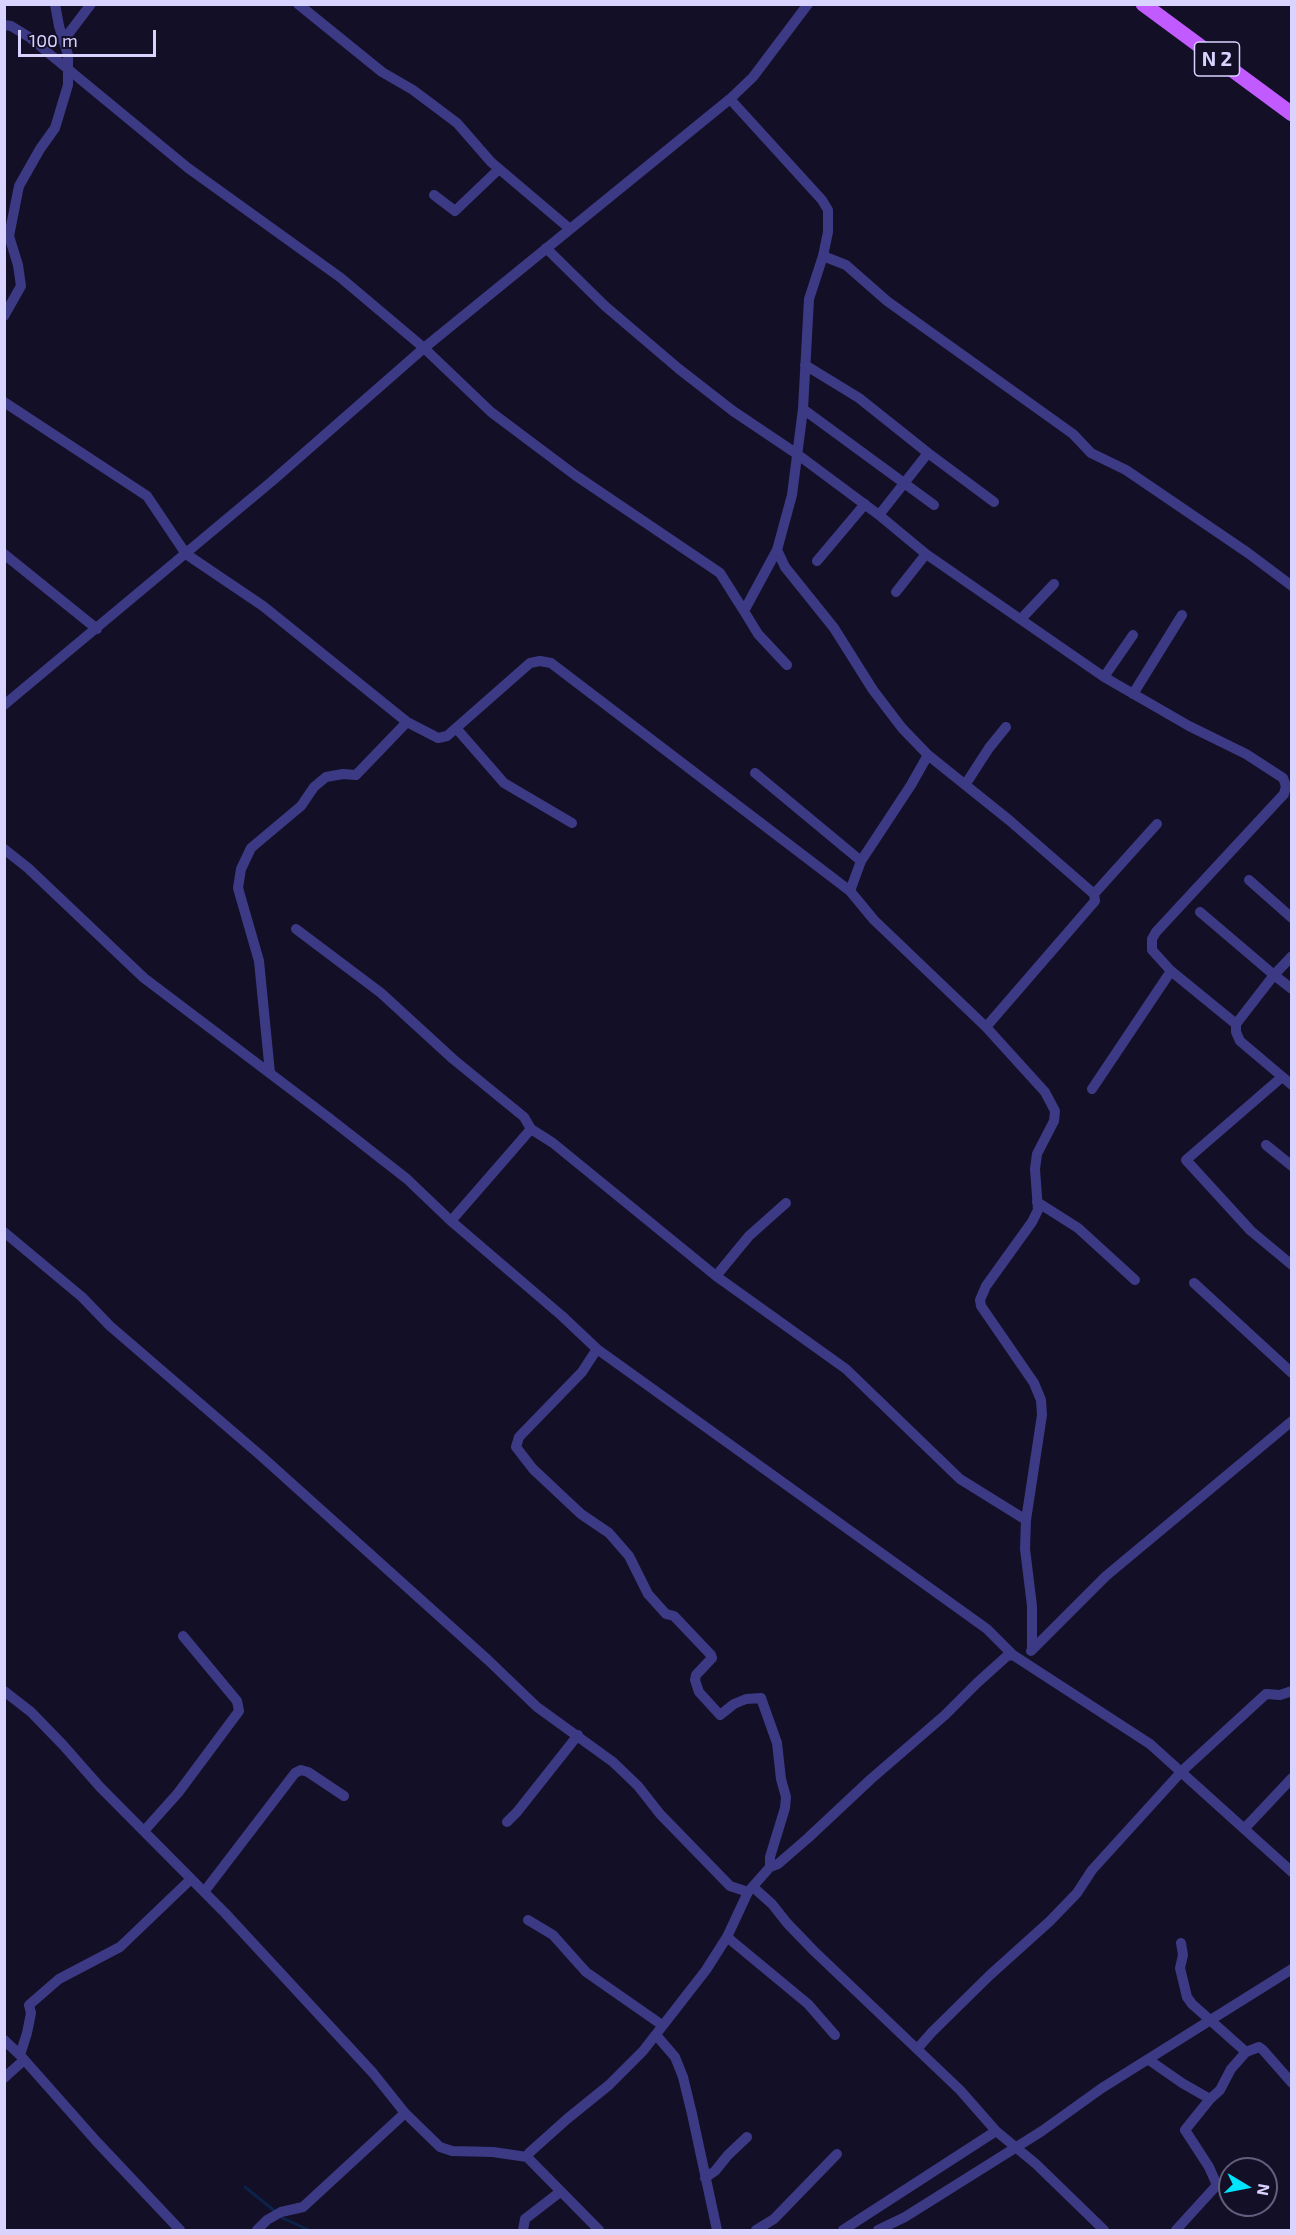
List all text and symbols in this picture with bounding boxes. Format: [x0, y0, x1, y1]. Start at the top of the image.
scale bar [21, 18, 159, 56]
text: 100 m [29, 29, 78, 51]
road number: N 2 [1194, 42, 1240, 76]
north arrow [1218, 2157, 1278, 2217]
text: N [1254, 2183, 1275, 2197]

